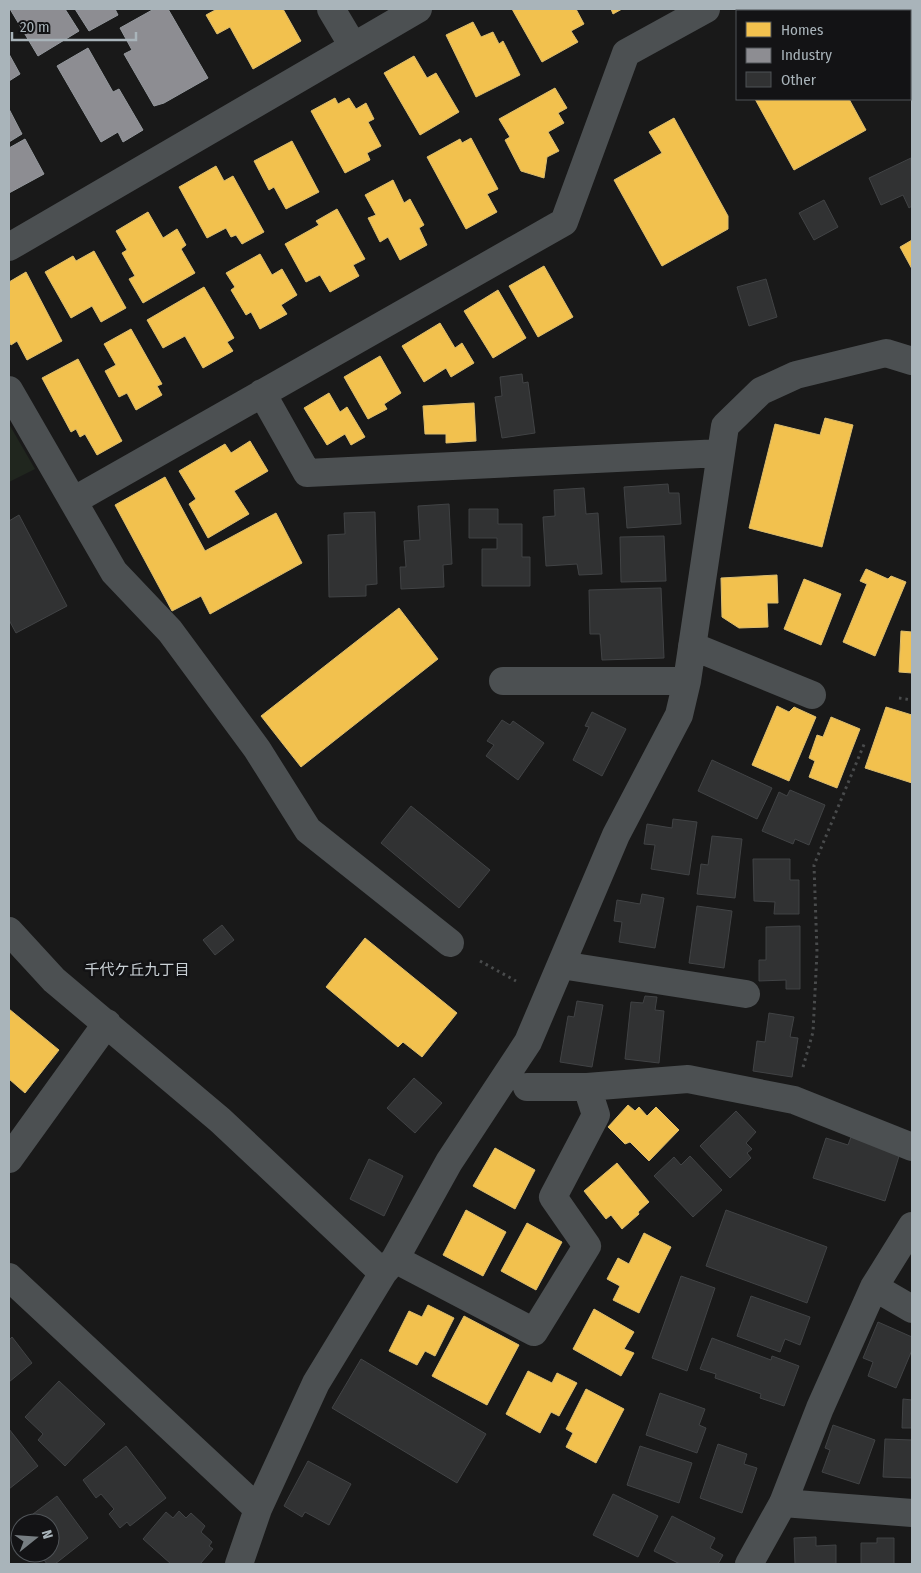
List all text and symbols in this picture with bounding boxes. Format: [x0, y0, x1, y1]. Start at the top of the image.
scale bar [12, 10, 136, 42]
legend [736, 10, 911, 100]
text: 20 m [20, 18, 50, 36]
text: Homes [781, 21, 823, 39]
text: Industry [781, 46, 832, 64]
text: Other [781, 71, 817, 89]
district label: 千代ケ丘九丁目 [84, 961, 190, 979]
north arrow [10, 1513, 60, 1563]
text: N [38, 1528, 56, 1541]

